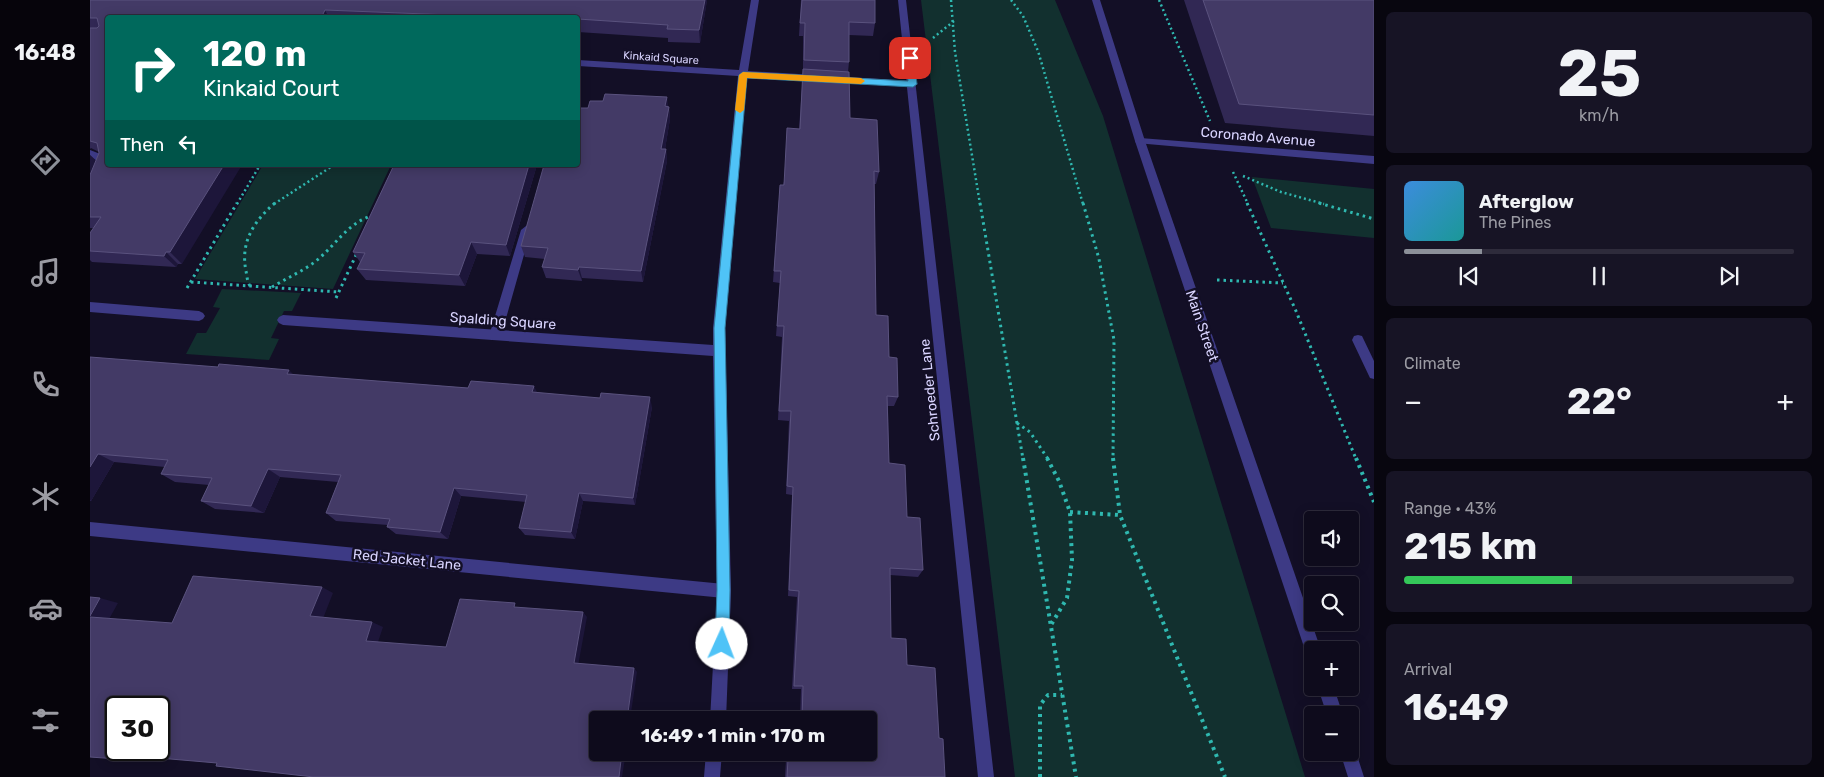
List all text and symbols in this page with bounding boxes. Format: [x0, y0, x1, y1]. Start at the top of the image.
text: 120 m [203, 33, 306, 75]
icon: right [120, 35, 185, 100]
text: 25 [1557, 35, 1641, 112]
pin [889, 37, 931, 79]
text: 16:48 [14, 39, 76, 66]
icon: arrive [896, 44, 924, 72]
street label: Kinkaid Square [623, 49, 699, 67]
text: Kinkaid Court [203, 75, 339, 102]
text: km/h [1579, 106, 1619, 125]
street label: Coronado Avenue [1200, 124, 1316, 151]
icon: left [174, 130, 202, 158]
text: Then [120, 133, 164, 156]
icon: directions [28, 143, 63, 178]
text: Afterglow [1479, 190, 1574, 213]
text: The Pines [1479, 213, 1552, 232]
icon: music [28, 255, 63, 290]
icon: previous [1455, 262, 1483, 290]
icon: pause [1585, 262, 1613, 290]
icon: next [1715, 262, 1743, 290]
street label: Main Street [1182, 288, 1222, 365]
street label: Spalding Square [449, 309, 557, 333]
street label: Schroeder Lane [916, 338, 944, 442]
text: Climate [1404, 354, 1461, 373]
icon: phone [28, 367, 63, 402]
text: 22° [1567, 378, 1632, 424]
text: − [1404, 385, 1422, 418]
text: + [1777, 385, 1794, 418]
icon: climate [28, 479, 63, 514]
text: Range · 43% [1404, 499, 1496, 518]
map controls [1304, 511, 1359, 761]
button: sound [1304, 511, 1359, 566]
text: 215 km [1404, 523, 1537, 569]
street label: Red Jacket Lane [352, 546, 462, 574]
button: search [1304, 576, 1359, 631]
icon: car [28, 591, 63, 626]
position arrow [695, 617, 747, 669]
button: + [1304, 641, 1359, 696]
text: Arrival [1404, 660, 1452, 679]
text: 16:49 [1404, 684, 1509, 730]
speed limit sign: 30 [105, 696, 170, 761]
icon: filters [28, 703, 63, 738]
button: − [1304, 706, 1359, 761]
text: 16:49 · 1 min · 170 m [641, 724, 825, 747]

